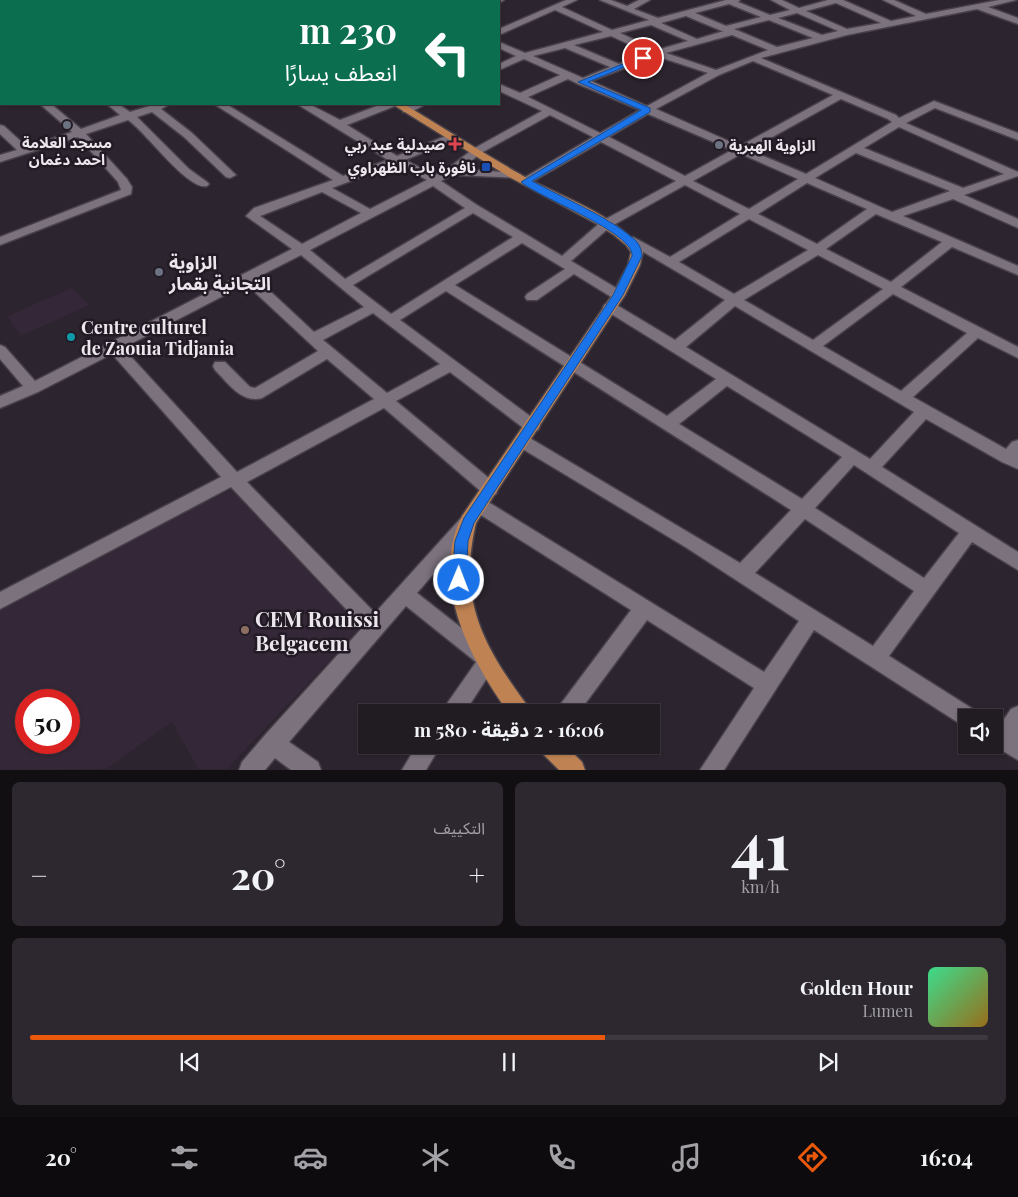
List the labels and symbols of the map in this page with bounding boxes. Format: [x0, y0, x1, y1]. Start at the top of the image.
pin [622, 37, 664, 79]
marker: مسجد العلامة احمد دغمان [61, 119, 73, 131]
place label: مسجد العلامة احمد دغمان [22, 132, 112, 169]
place label: صيدلية عبد ربي [345, 134, 445, 156]
place label: الزاوية الهبرية [729, 135, 816, 155]
marker: صيدلية عبد ربي [449, 138, 461, 150]
marker: الزاوية الهبرية [713, 139, 725, 151]
place label: نافورة باب الظهراوي [348, 157, 476, 179]
marker: نافورة باب الظهراوي [480, 161, 492, 173]
place label: الزاوية التجانية بقمار [168, 250, 271, 295]
marker: الزاوية التجانية بقمار [153, 266, 165, 278]
place label: Centre culturel de Zaouia Tidjania [81, 315, 235, 360]
marker: Centre culturel de Zaouia Tidjania [65, 331, 77, 343]
position arrow [432, 553, 484, 605]
place label: CEM Rouissi Belgacem [255, 604, 380, 656]
marker: CEM Rouissi Belgacem [239, 624, 251, 636]
speed limit sign: 50 [15, 689, 80, 754]

